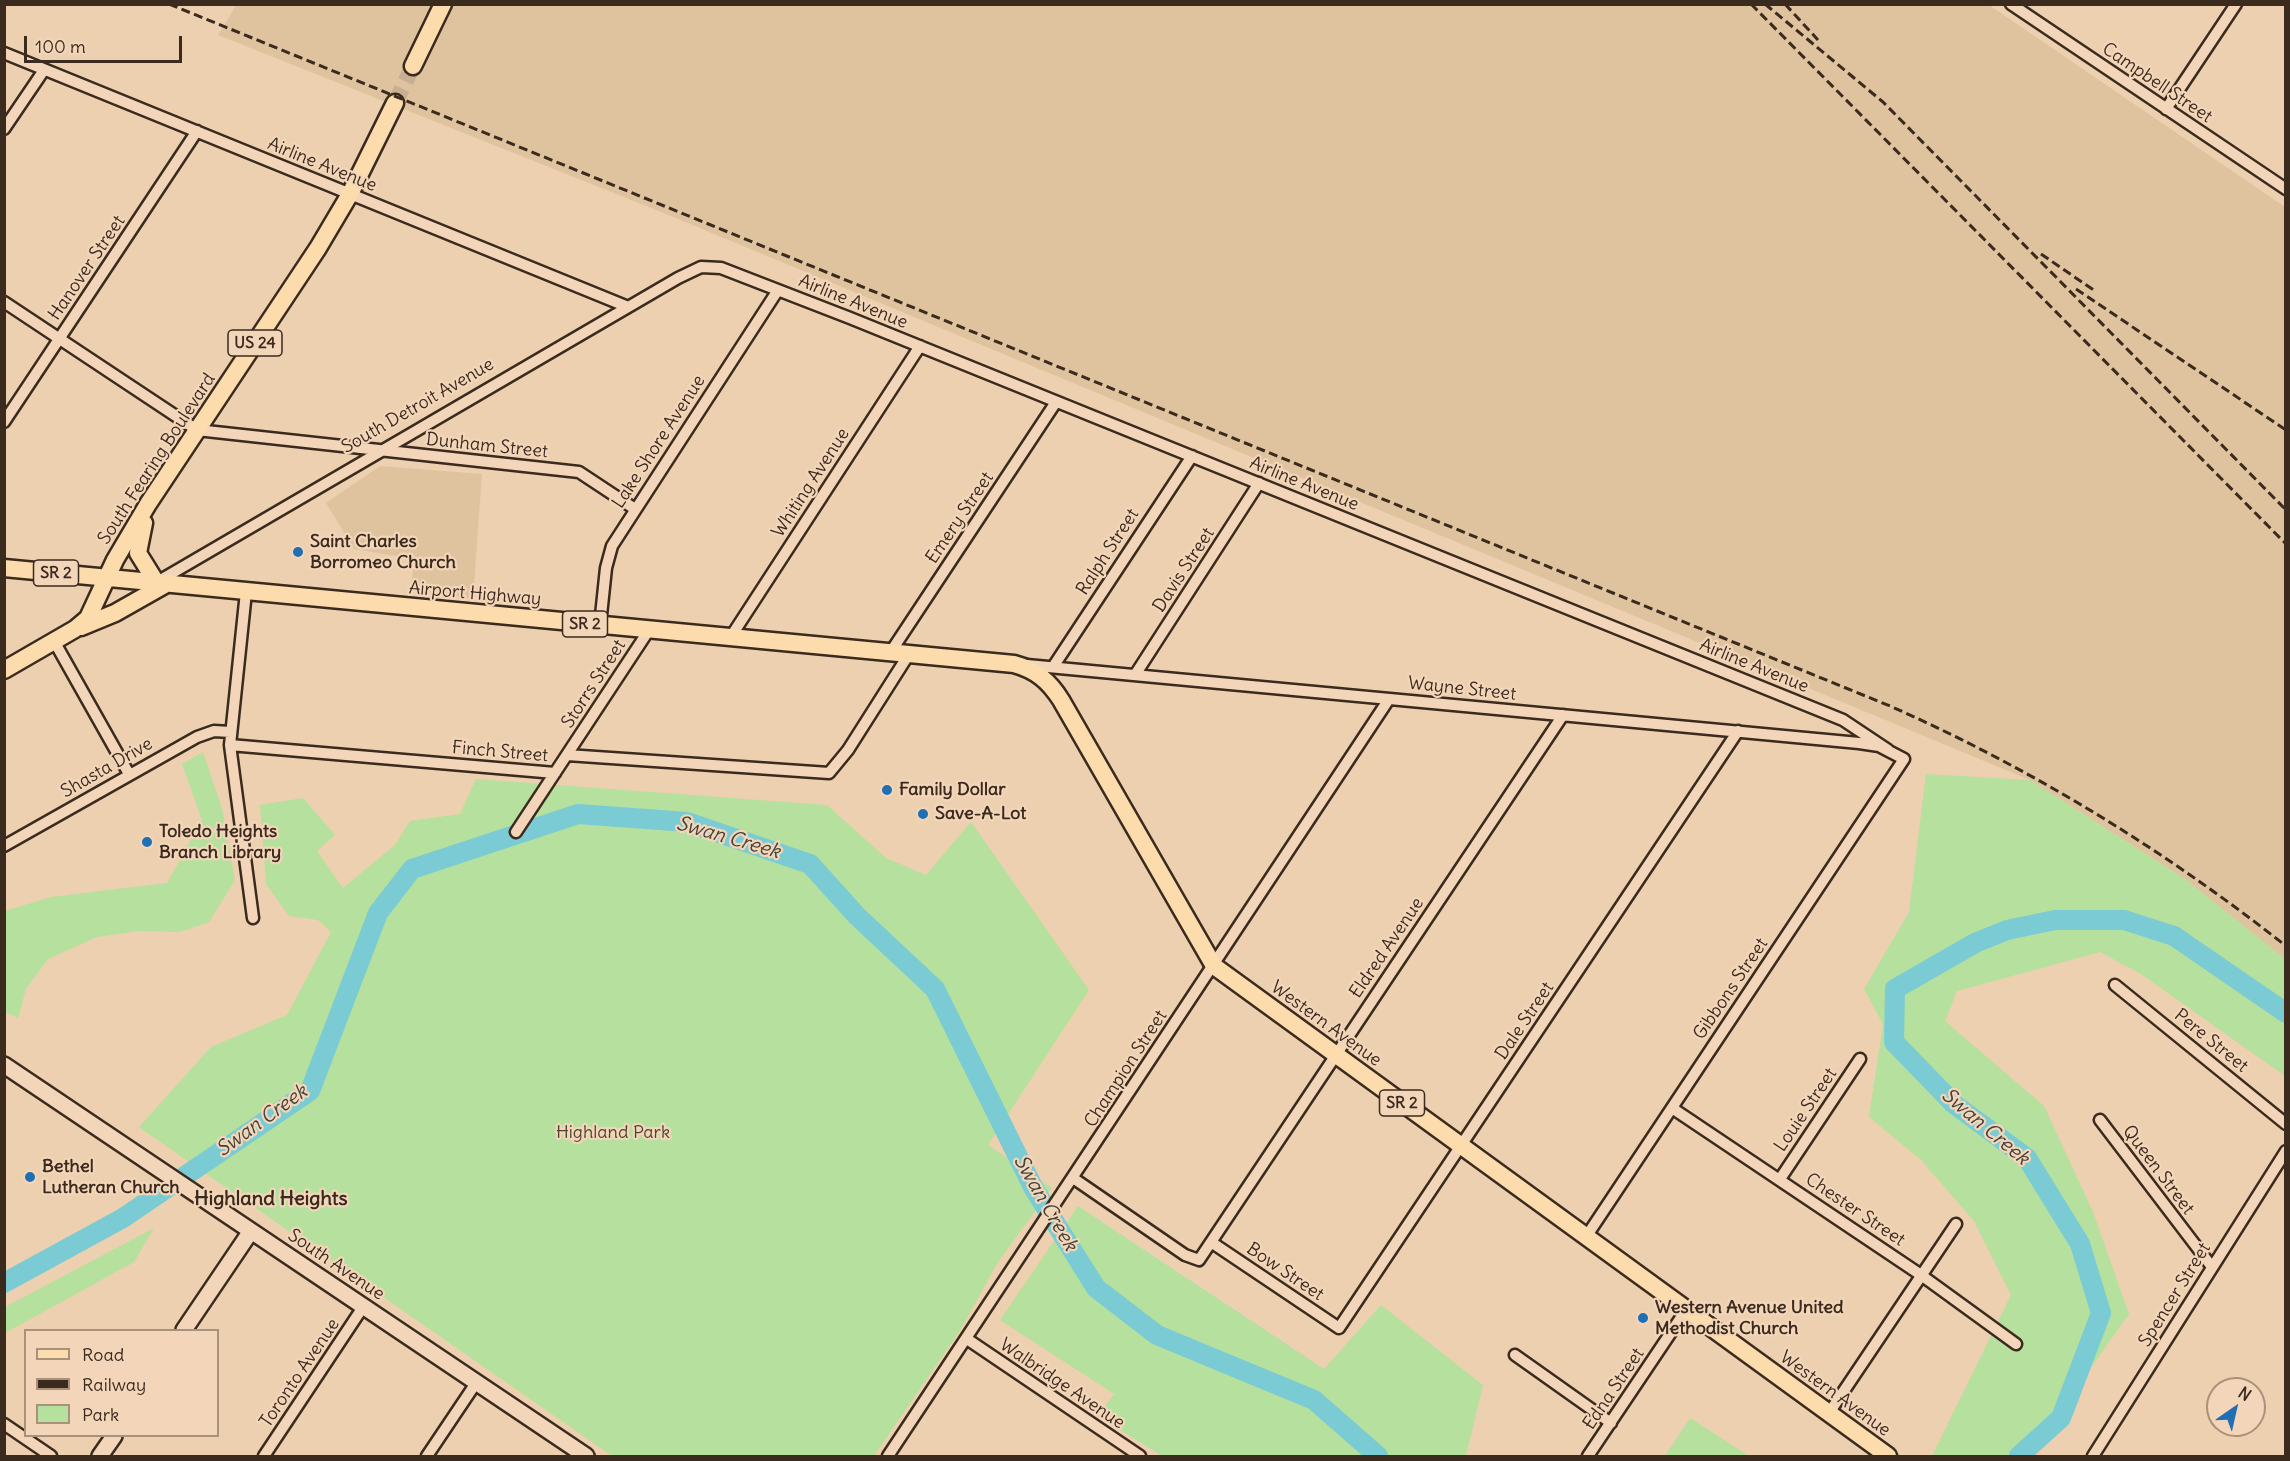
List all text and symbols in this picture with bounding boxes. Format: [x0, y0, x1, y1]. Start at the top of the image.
scale bar [27, 24, 184, 62]
text: 100 m [35, 35, 86, 58]
street label: Campbell Street [2098, 38, 2216, 128]
street label: Airline Avenue [264, 133, 380, 197]
street label: Hanover Street [44, 211, 130, 325]
street label: Airline Avenue [795, 270, 911, 334]
road number: US 24 [228, 330, 282, 356]
street label: South Detroit Avenue [338, 354, 498, 458]
street label: South Fearing Boulevard [94, 369, 220, 549]
street label: Lake Shore Avenue [608, 371, 710, 513]
street label: Whiting Avenue [768, 424, 854, 542]
street label: Dunham Street [425, 429, 549, 463]
street label: Airline Avenue [1246, 452, 1362, 516]
street label: Emery Street [921, 468, 999, 568]
street label: Ralph Street [1072, 505, 1144, 599]
street label: Davis Street [1149, 524, 1219, 616]
place label: Saint Charles Borromeo Church [310, 531, 456, 574]
marker: Saint Charles Borromeo Church [291, 545, 305, 559]
road number: SR 2 [34, 560, 78, 586]
street label: Airport Highway [408, 577, 542, 611]
road number: SR 2 [562, 611, 608, 637]
street label: Airline Avenue [1696, 634, 1812, 698]
street label: Storrs Street [557, 636, 631, 732]
street label: Wayne Street [1407, 673, 1517, 705]
street label: Shasta Drive [57, 733, 157, 803]
street label: Finch Street [451, 737, 549, 767]
place label: Family Dollar [899, 779, 1006, 801]
marker: Family Dollar [880, 783, 894, 797]
place label: Save-A-Lot [935, 803, 1026, 825]
marker: Save-A-Lot [916, 807, 930, 821]
water label: Swan Creek [673, 812, 783, 864]
place label: Toledo Heights Branch Library [159, 821, 281, 864]
marker: Toledo Heights Branch Library [140, 835, 154, 849]
street label: Eldred Avenue [1345, 893, 1429, 1003]
street label: Gibbons Street [1689, 934, 1773, 1044]
street label: Western Avenue [1266, 977, 1386, 1071]
street label: Dale Street [1491, 978, 1559, 1064]
street label: Pere Street [2170, 1005, 2252, 1077]
street label: Champion Street [1080, 1006, 1172, 1132]
street label: Louie Street [1770, 1064, 1842, 1156]
water label: Swan Creek [212, 1080, 312, 1162]
water label: Swan Creek [1936, 1084, 2034, 1170]
road number: SR 2 [1380, 1090, 1424, 1116]
street label: Queen Street [2117, 1121, 2199, 1219]
park label: Highland Park [556, 1122, 670, 1144]
water label: Swan Creek [1008, 1151, 1082, 1255]
place label: Bethel Lutheran Church [42, 1156, 180, 1198]
street label: Chester Street [1801, 1169, 1909, 1251]
marker: Bethel Lutheran Church [23, 1170, 37, 1184]
district label: Highland Heights [194, 1187, 348, 1211]
street label: South Avenue [284, 1225, 388, 1305]
street label: Bow Street [1242, 1238, 1328, 1306]
street label: Spencer Street [2134, 1239, 2216, 1351]
place label: Western Avenue United Methodist Church [1655, 1297, 1844, 1340]
marker: Western Avenue United Methodist Church [1636, 1311, 1650, 1325]
street label: Toronto Avenue [256, 1314, 344, 1432]
legend [24, 1329, 219, 1437]
street label: Walbridge Avenue [995, 1334, 1129, 1434]
text: Road [82, 1343, 124, 1366]
street label: Edna Street [1579, 1344, 1649, 1434]
street label: Western Avenue [1775, 1347, 1895, 1441]
text: Railway [82, 1373, 146, 1396]
north arrow [2206, 1377, 2266, 1437]
text: N [2235, 1382, 2255, 1405]
text: Park [82, 1403, 119, 1426]

